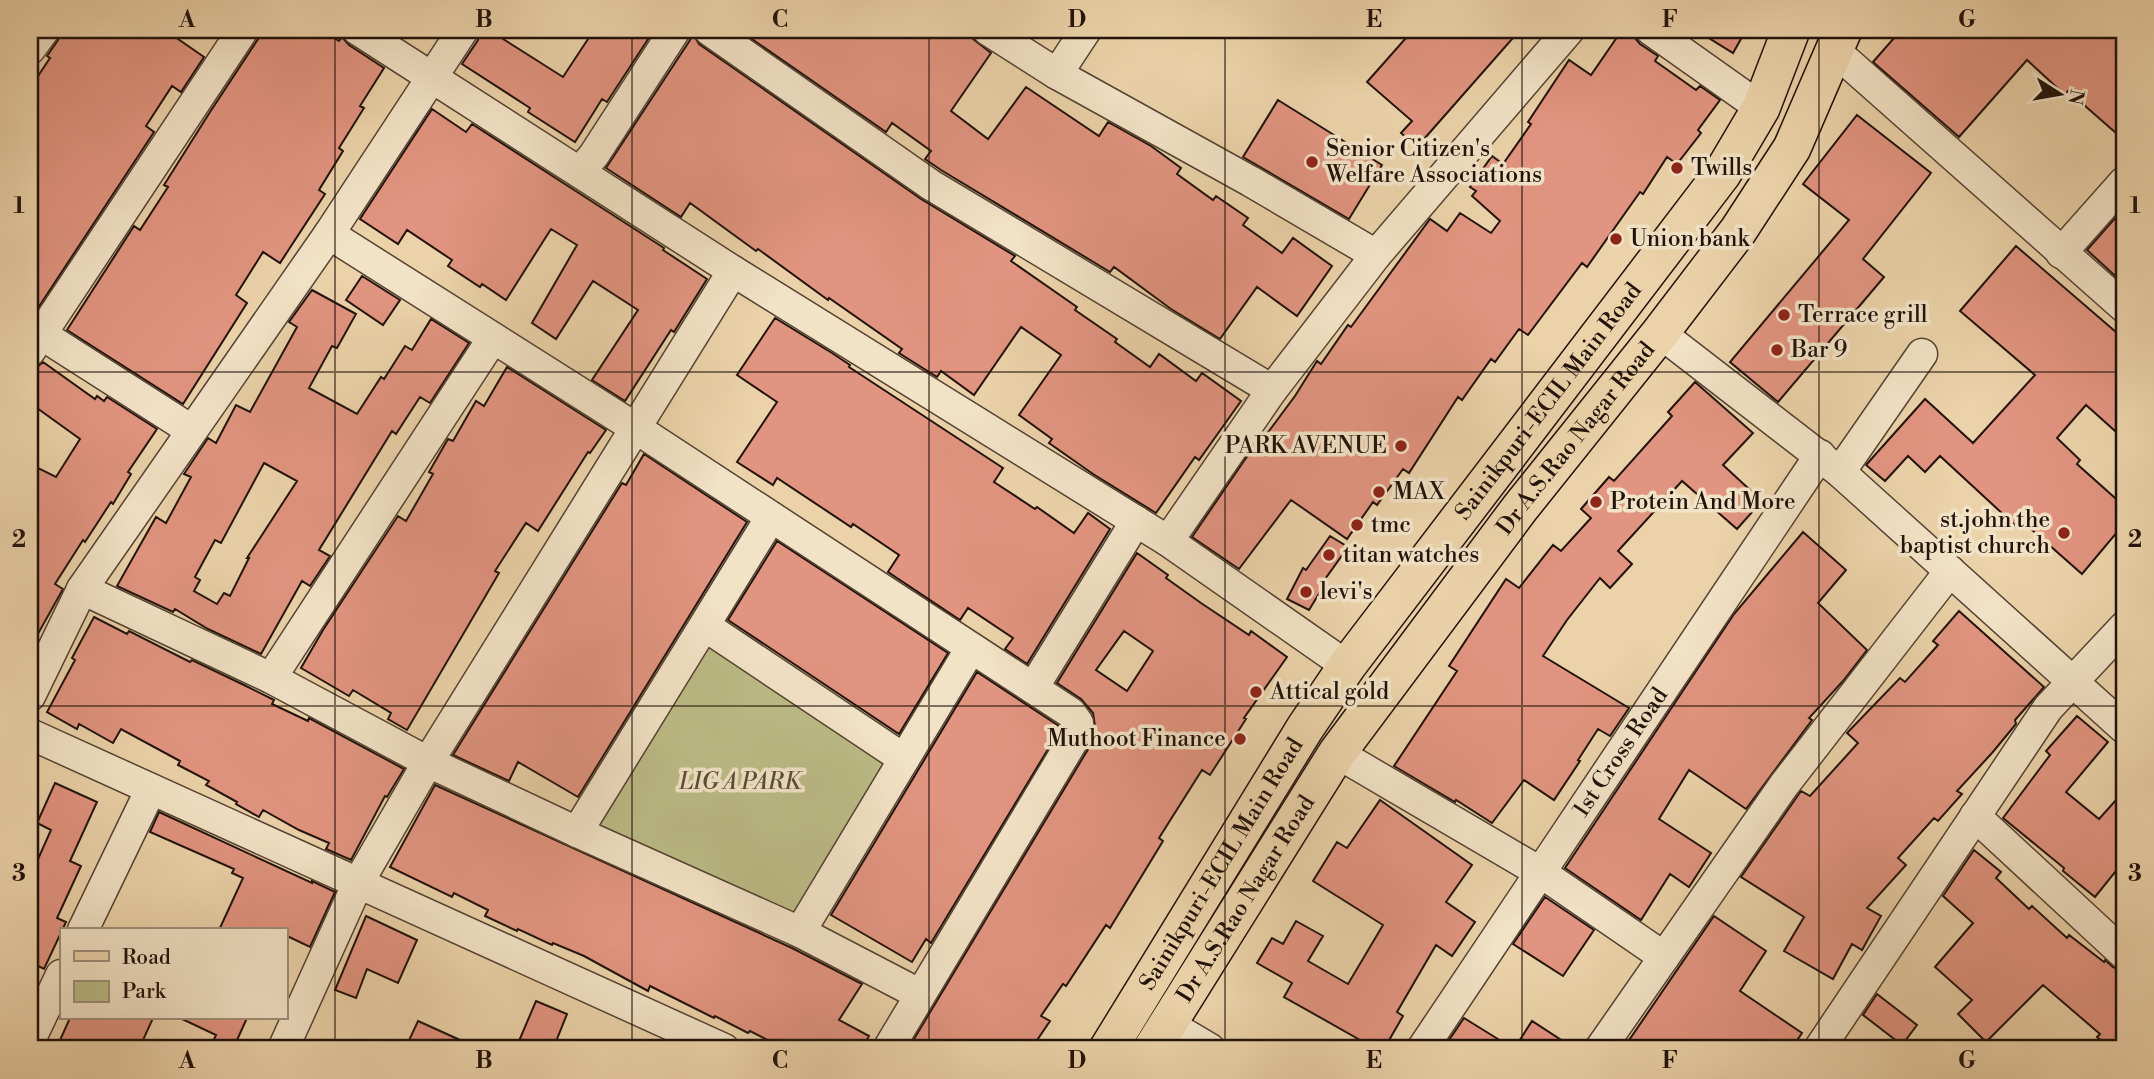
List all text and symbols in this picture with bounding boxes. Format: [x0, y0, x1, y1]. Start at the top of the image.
text: A [178, 6, 196, 34]
text: B [475, 6, 493, 34]
text: C [772, 6, 788, 34]
text: D [1068, 6, 1086, 34]
text: E [1366, 6, 1382, 34]
text: F [1662, 6, 1678, 34]
text: G [1958, 6, 1976, 34]
north arrow [2024, 60, 2094, 130]
text: N [2062, 87, 2089, 107]
place label: Senior Citizen's Welfare Associations [1325, 135, 1542, 189]
marker: Senior Citizen's Welfare Associations [1304, 154, 1320, 170]
place label: Twills [1691, 154, 1752, 182]
marker: Twills [1669, 160, 1685, 176]
text: 1 [13, 192, 25, 220]
text: 1 [2129, 192, 2141, 220]
place label: Union bank [1630, 225, 1751, 253]
marker: Union bank [1608, 231, 1624, 247]
street label: Sainikpuri-ECIL Main Road [1449, 277, 1648, 526]
place label: Terrace grill [1798, 301, 1928, 329]
marker: Terrace grill [1776, 307, 1792, 323]
street label: Dr A.S.Rao Nagar Road [1491, 336, 1661, 541]
place label: Bar 9 [1790, 336, 1847, 364]
marker: Bar 9 [1769, 342, 1785, 358]
place label: PARK AVENUE [1225, 432, 1387, 460]
marker: PARK AVENUE [1393, 438, 1409, 454]
place label: MAX [1393, 478, 1446, 506]
marker: MAX [1371, 484, 1387, 500]
place label: Protein And More [1610, 488, 1796, 516]
marker: Protein And More [1588, 494, 1604, 510]
place label: st.john the baptist church [1900, 506, 2050, 560]
place label: tmc [1371, 511, 1411, 539]
marker: tmc [1349, 517, 1365, 533]
marker: st.john the baptist church [2056, 525, 2072, 541]
text: 2 [12, 526, 26, 554]
text: 2 [2128, 526, 2142, 554]
place label: titan watches [1343, 541, 1479, 569]
marker: titan watches [1321, 547, 1337, 563]
place label: levi's [1320, 578, 1373, 606]
marker: levi's [1298, 584, 1314, 600]
place label: Attical gold [1269, 678, 1389, 706]
street label: 1st Cross Road [1567, 682, 1674, 822]
marker: Attical gold [1248, 684, 1264, 700]
place label: Muthoot Finance [1047, 725, 1226, 753]
marker: Muthoot Finance [1232, 731, 1248, 747]
street label: Sainikpuri-ECIL Main Road [1134, 733, 1310, 995]
park label: LIG A PARK [678, 768, 804, 796]
street label: Dr A.S.Rao Nagar Road [1171, 790, 1321, 1008]
text: 3 [12, 860, 26, 888]
text: 3 [2128, 860, 2142, 888]
legend [60, 928, 287, 1020]
text: Road [122, 945, 171, 971]
text: Park [122, 979, 167, 1005]
text: A [178, 1047, 196, 1075]
text: B [475, 1047, 493, 1075]
text: C [772, 1047, 788, 1075]
text: D [1068, 1047, 1086, 1075]
text: E [1366, 1047, 1382, 1075]
text: F [1662, 1047, 1678, 1075]
text: G [1958, 1047, 1976, 1075]

